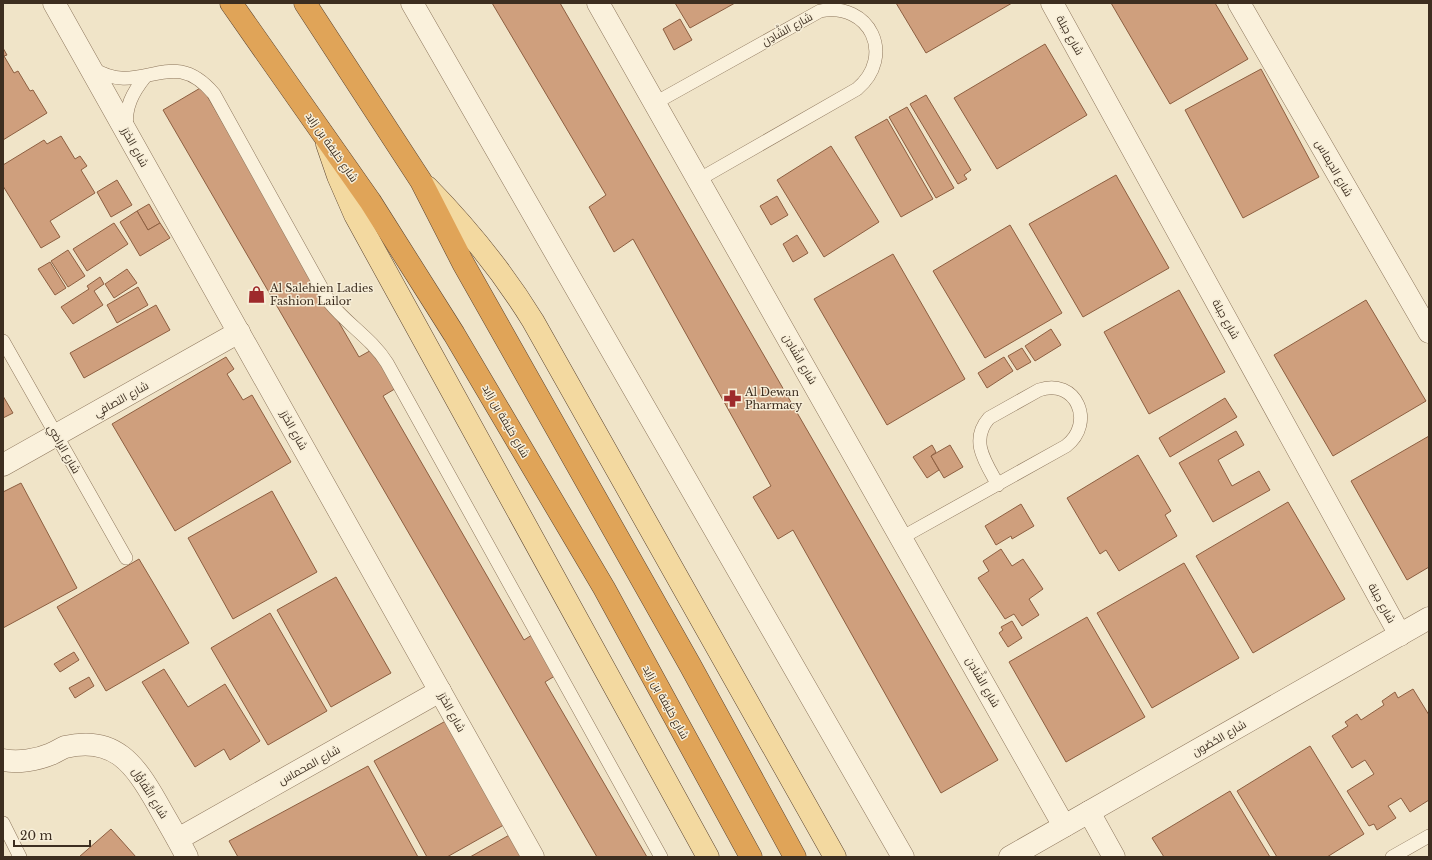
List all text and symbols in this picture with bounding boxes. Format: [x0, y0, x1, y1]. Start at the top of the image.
street label: شارع الشَّادِن [759, 8, 815, 50]
street label: شارع جبلة [1052, 13, 1087, 58]
street label: شارع خليفة بن زايد [302, 109, 361, 185]
street label: شارع الخَرَز [117, 124, 152, 170]
street label: شارع الديماس [1311, 137, 1356, 199]
place label: Al Salehien Ladies Fashion Lailor [269, 281, 373, 308]
shop icon: Al Salehien Ladies Fashion Lailor [247, 284, 267, 304]
street label: شارع جبلة [1208, 297, 1243, 342]
street label: شارع الشَّادِن [779, 331, 821, 387]
street label: شارع التصافي [91, 378, 152, 422]
street label: شارع خليفة بن زايد [479, 382, 533, 461]
place label: Al Dewan Pharmacy [744, 385, 802, 412]
pharmacy icon: Al Dewan Pharmacy [722, 388, 742, 408]
street label: شارع الخَرَز [276, 407, 311, 453]
street label: شارع الراضي [44, 422, 84, 476]
street label: شارع جبلة [1364, 581, 1399, 626]
street label: شارع الشَّادِن [962, 654, 1004, 710]
street label: شارع خليفة بن زايد [639, 663, 692, 742]
street label: شارع الخَرَز [434, 689, 469, 735]
street label: شارع الحُصُون [1189, 717, 1249, 760]
street label: شارع المحماس [276, 742, 343, 789]
street label: شارع التَّفَاؤُل [128, 765, 171, 822]
scale bar [14, 822, 90, 848]
text: 20 m [20, 828, 52, 843]

